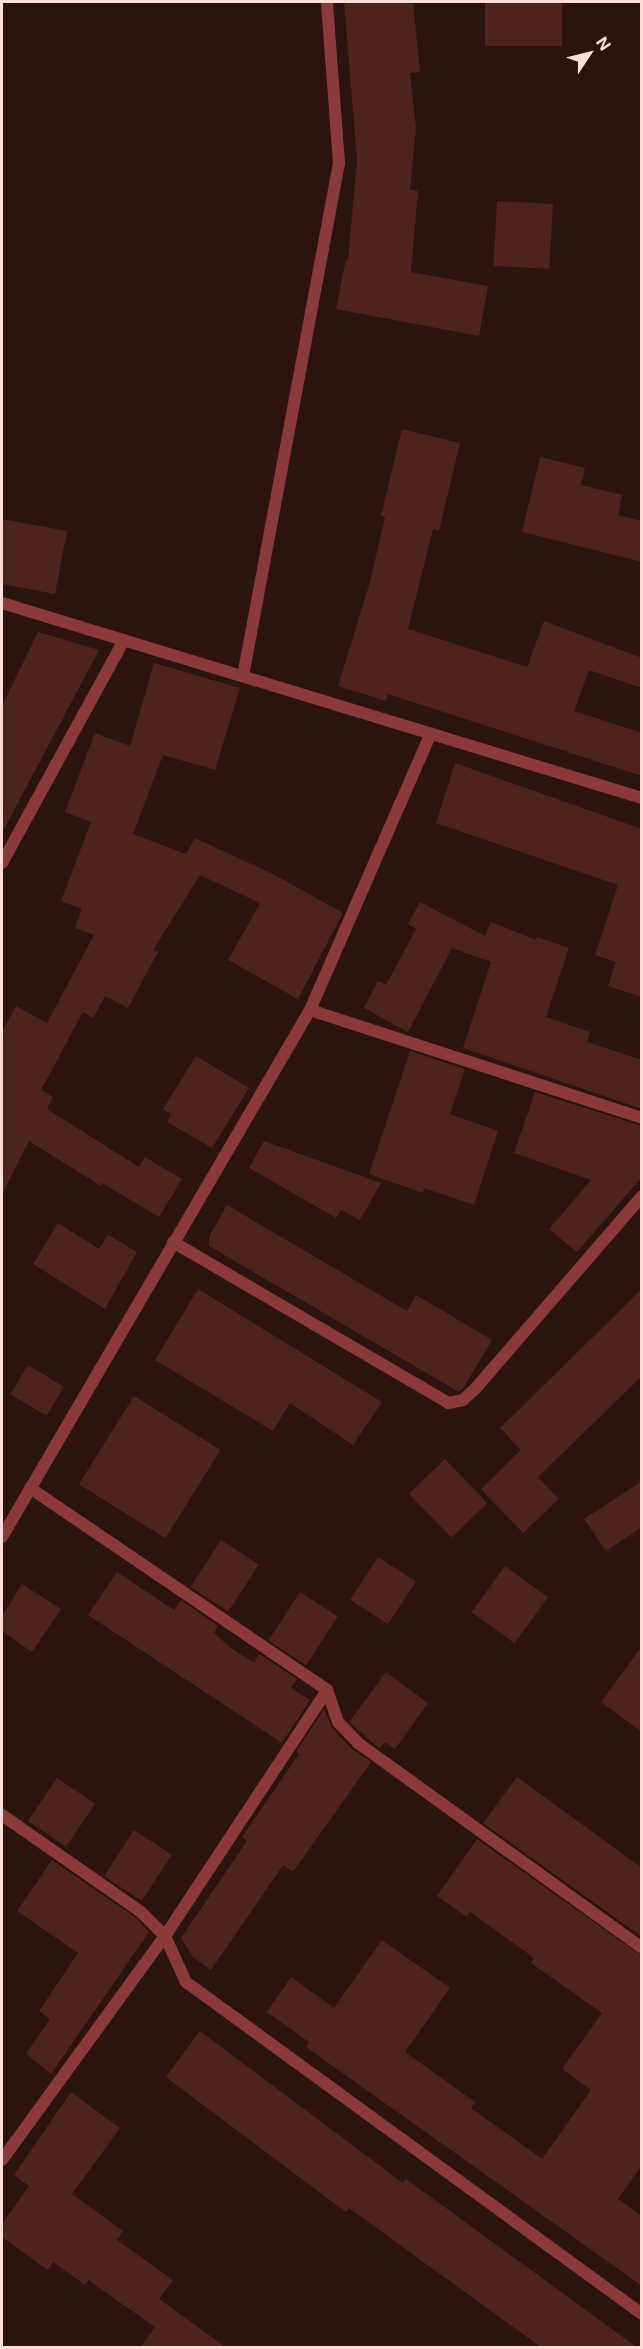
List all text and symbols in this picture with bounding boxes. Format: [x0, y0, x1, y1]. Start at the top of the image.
north arrow [559, 24, 619, 84]
text: N [592, 33, 615, 54]

